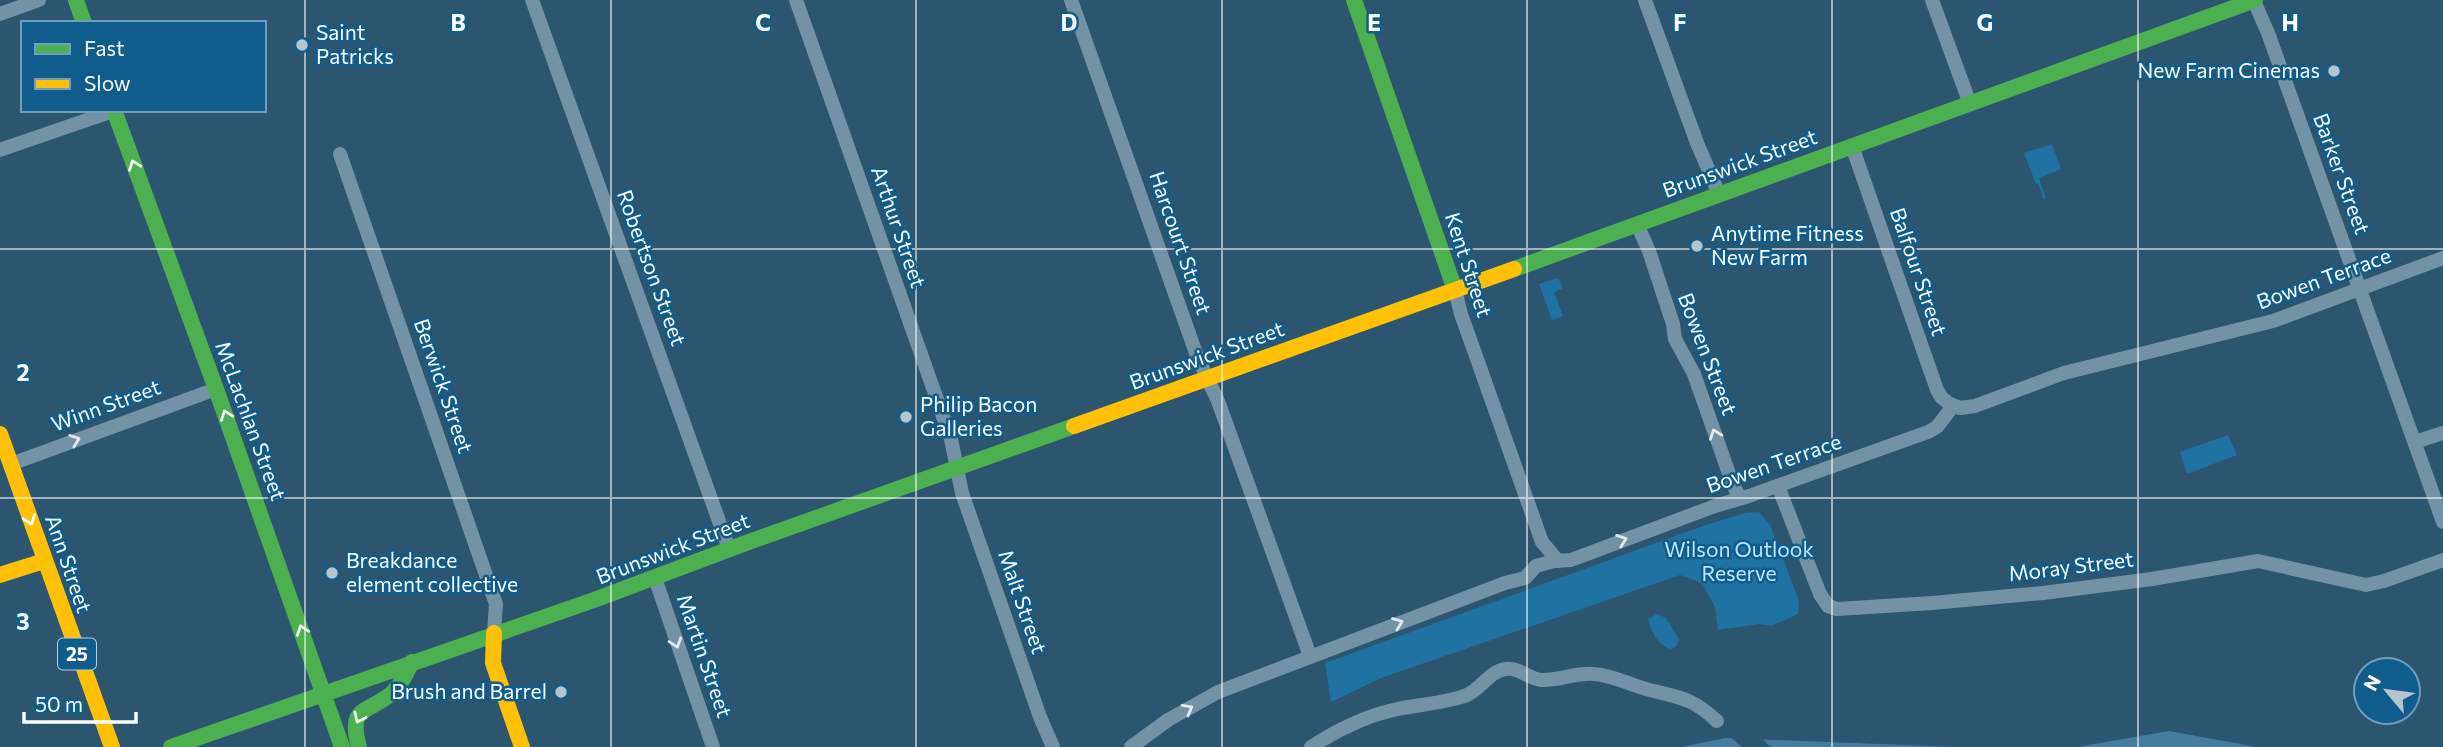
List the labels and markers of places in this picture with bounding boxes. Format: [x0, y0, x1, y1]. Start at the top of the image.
place label: Saint Patricks [316, 19, 394, 68]
marker: Saint Patricks [294, 37, 310, 53]
place label: New Farm Cinemas [2137, 57, 2320, 82]
marker: New Farm Cinemas [2326, 63, 2342, 79]
place label: Anytime Fitness New Farm [1711, 220, 1864, 269]
marker: Anytime Fitness New Farm [1689, 238, 1705, 254]
place label: Philip Bacon Galleries [920, 391, 1037, 440]
marker: Philip Bacon Galleries [898, 409, 914, 425]
place label: Breakdance element collective [346, 547, 518, 596]
marker: Breakdance element collective [324, 565, 340, 581]
place label: Brush and Barrel [391, 678, 547, 703]
marker: Brush and Barrel [553, 684, 569, 700]

